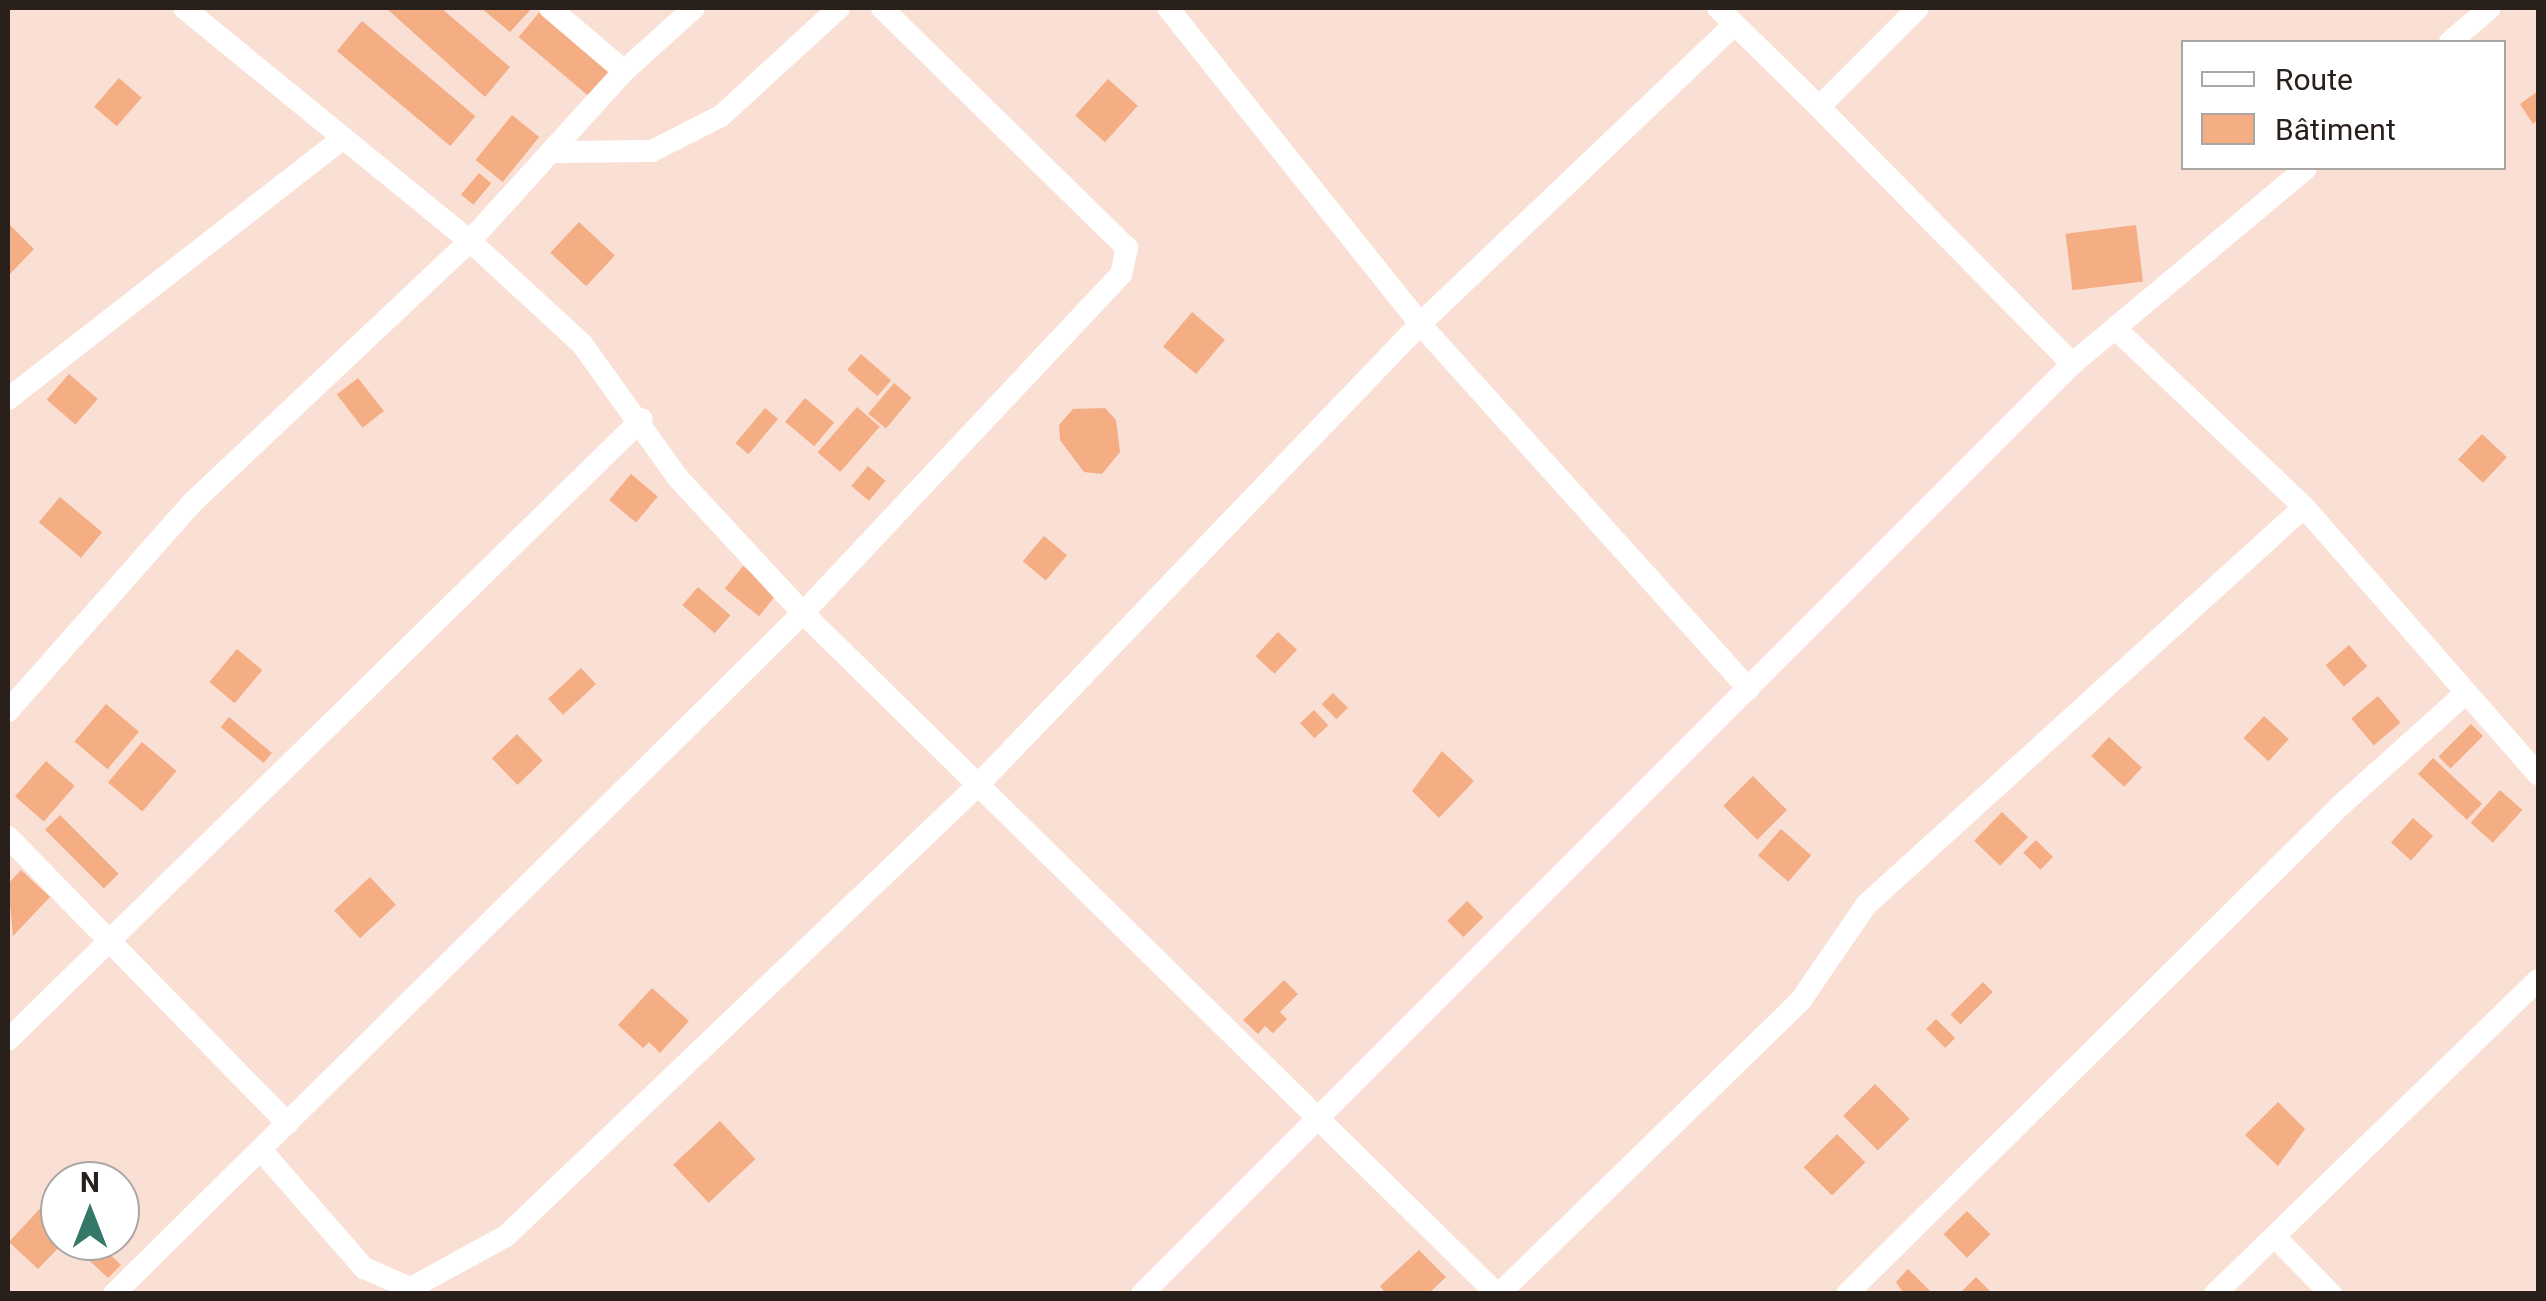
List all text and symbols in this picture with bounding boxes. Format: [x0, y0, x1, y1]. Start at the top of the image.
legend [2181, 40, 2506, 170]
text: Route [2275, 62, 2353, 97]
text: Bâtiment [2275, 112, 2396, 147]
north arrow [40, 1161, 140, 1261]
text: N [80, 1166, 100, 1199]

